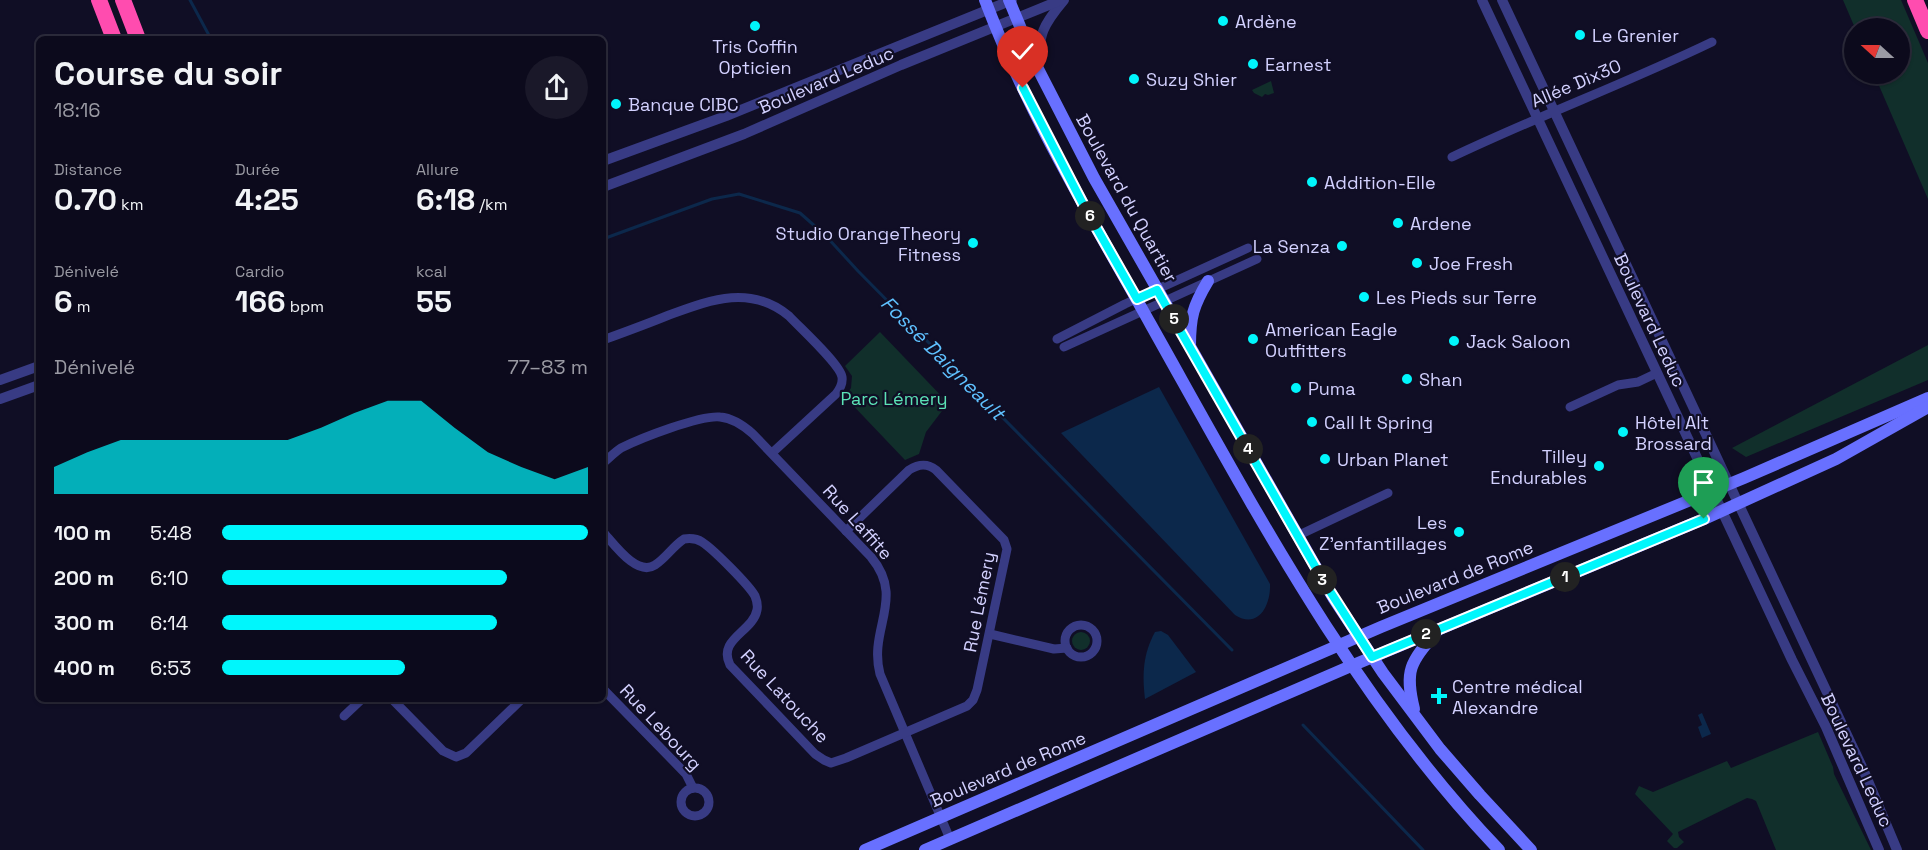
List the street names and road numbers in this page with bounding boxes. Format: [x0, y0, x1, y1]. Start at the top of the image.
street label: Boulevard Leduc [755, 41, 897, 119]
street label: Allée Dix30 [1528, 54, 1624, 112]
street label: Boulevard du Quartier [1071, 110, 1183, 286]
street label: Boulevard Leduc [1609, 249, 1691, 391]
street label: Rue Laffite [818, 480, 898, 564]
street label: Boulevard de Rome [1373, 535, 1537, 619]
street label: Rue Lémery [958, 550, 1000, 654]
street label: Rue Latouche [736, 644, 834, 748]
street label: Rue Lebourg [615, 679, 707, 775]
street label: Boulevard Leduc [1816, 689, 1898, 831]
street label: Boulevard de Rome [927, 726, 1089, 812]

